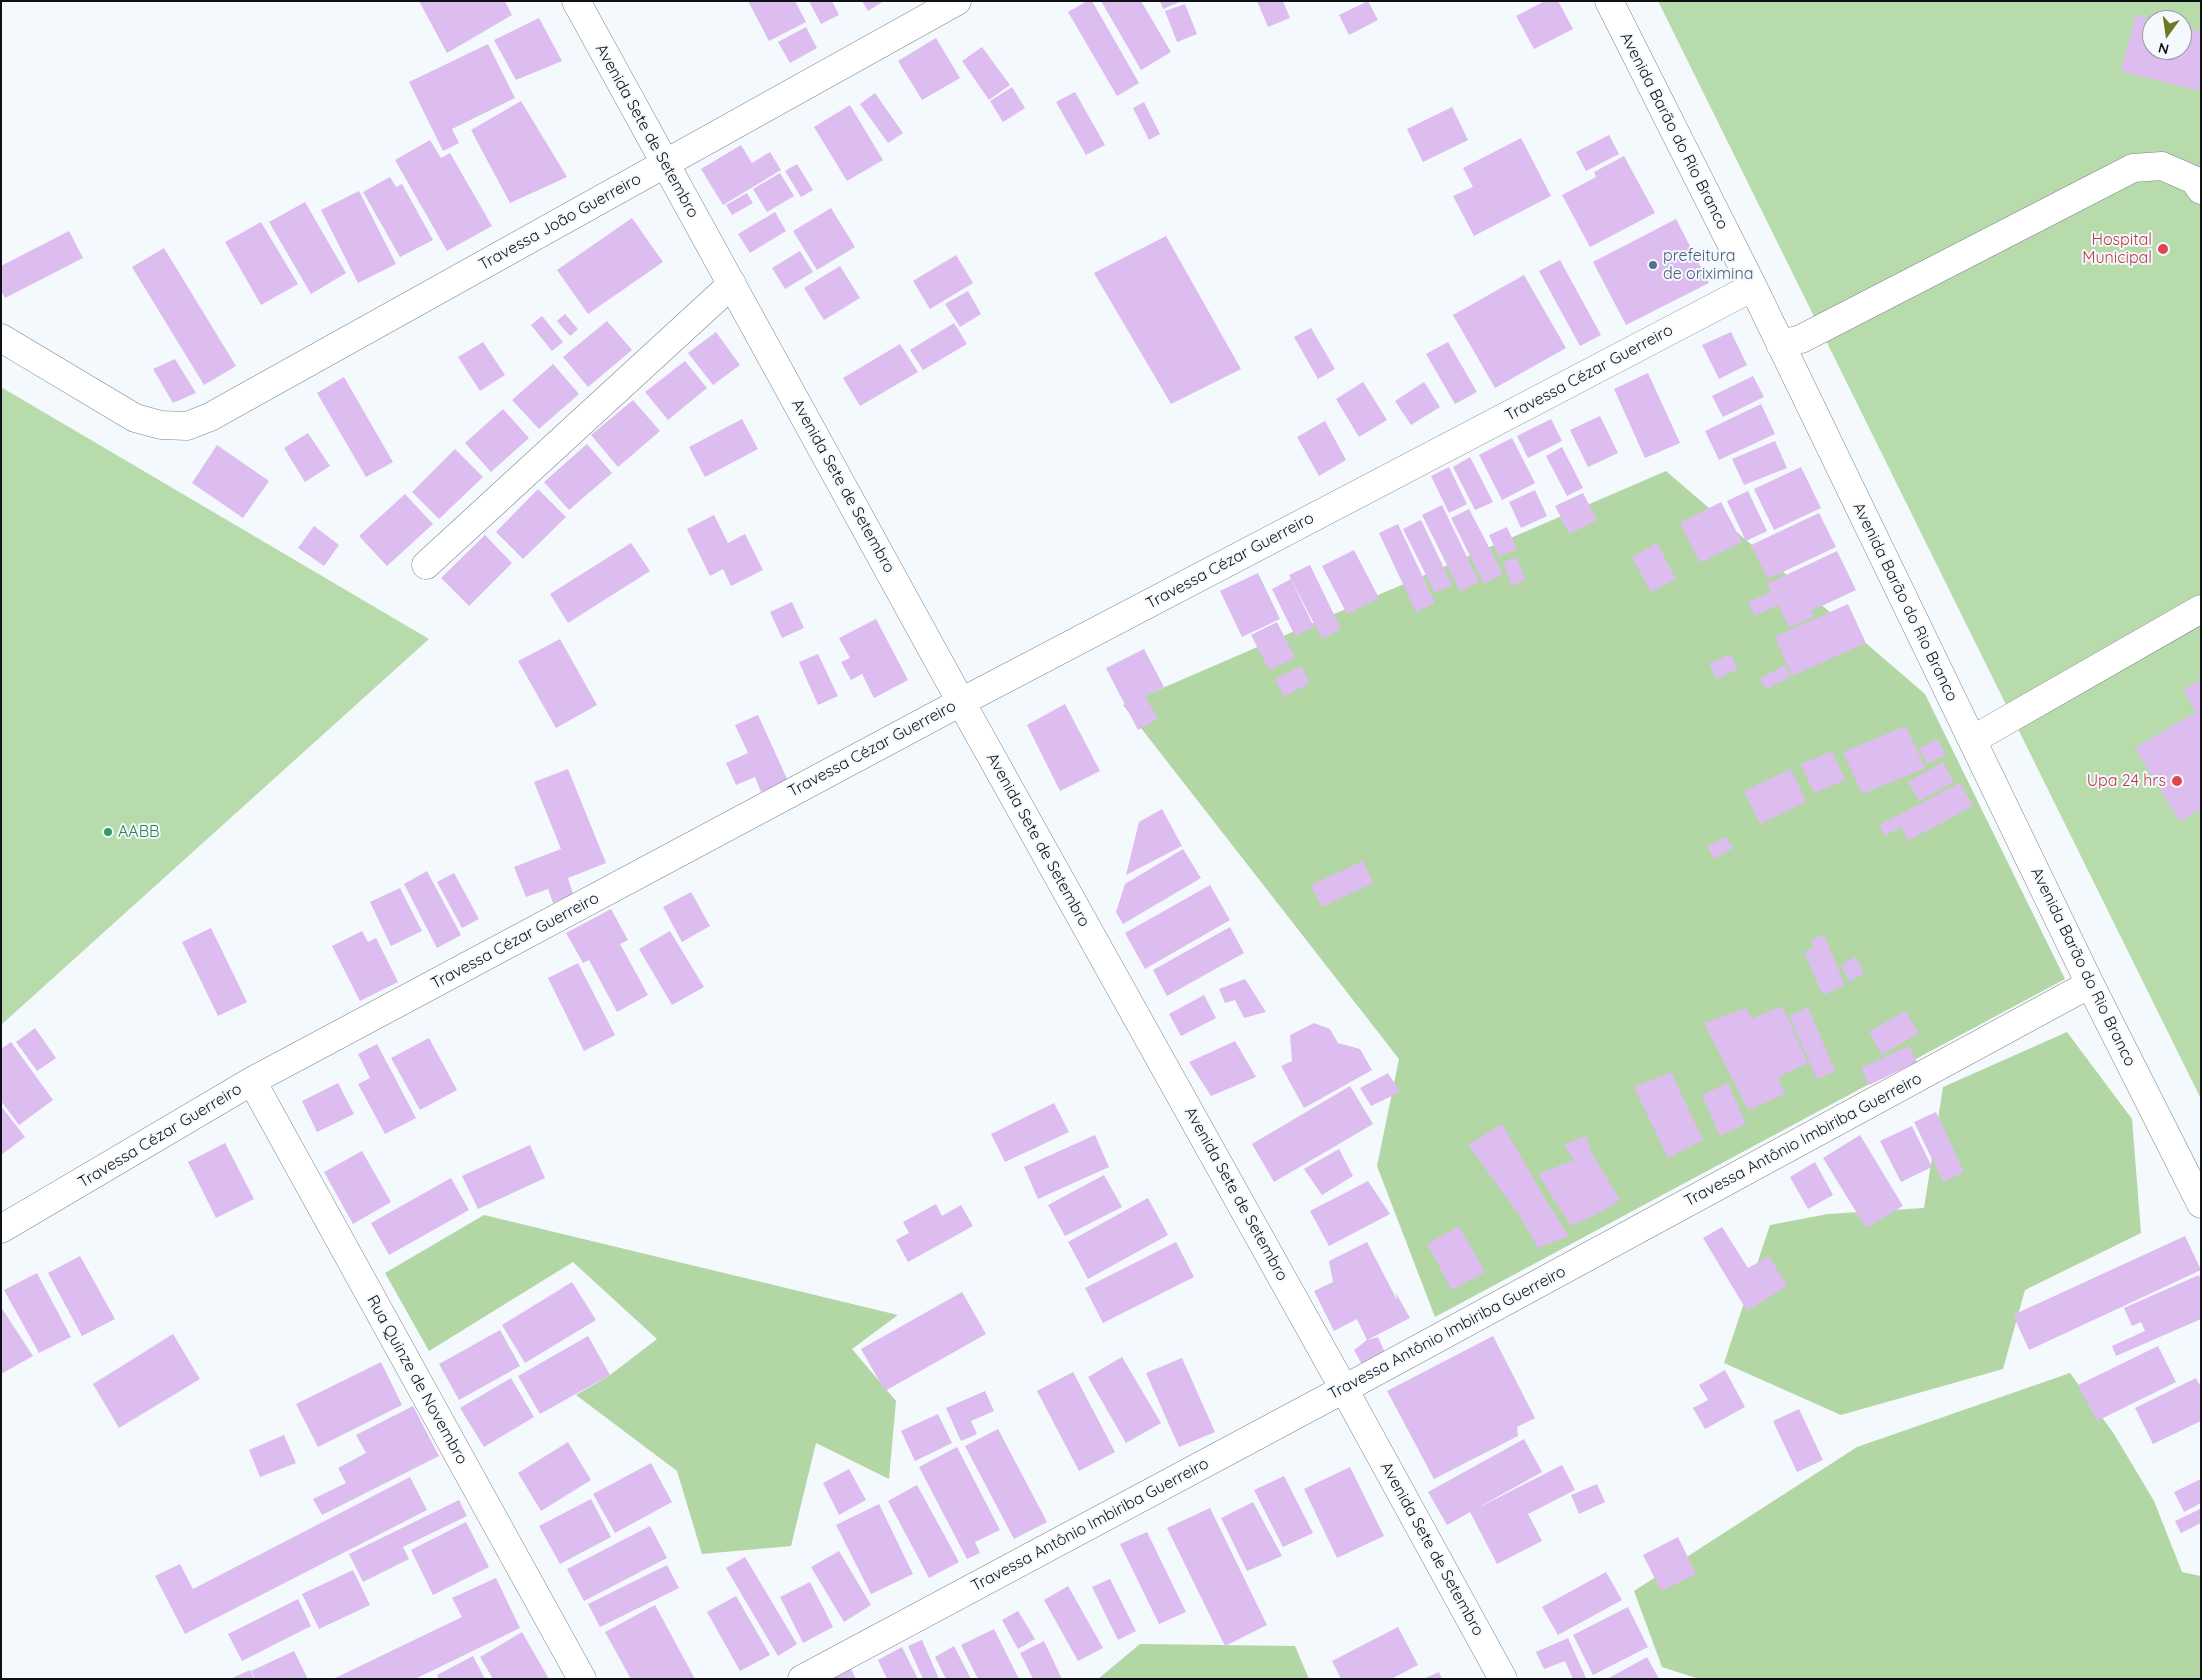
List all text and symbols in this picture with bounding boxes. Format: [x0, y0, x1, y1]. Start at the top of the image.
north arrow [2142, 10, 2192, 60]
street label: Avenida Barão do Rio Branco [1616, 29, 1732, 233]
text: N [2156, 39, 2171, 59]
street label: Avenida Sete de Setembro [591, 41, 703, 221]
street label: Travessa João Guerreiro [476, 169, 644, 275]
place label: Hospital Municipal [2082, 230, 2152, 268]
marker: Hospital Municipal [2156, 242, 2170, 256]
place label: prefeitura de oriximina [1663, 246, 1753, 284]
marker: prefeitura de oriximina [1647, 259, 1659, 271]
street label: Travessa Cézar Guerreiro [1502, 321, 1676, 425]
street label: Avenida Sete de Setembro [787, 396, 899, 576]
street label: Avenida Barão do Rio Branco [1848, 499, 1962, 705]
street label: Travessa Cézar Guerreiro [1143, 509, 1317, 613]
street label: Travessa Cézar Guerreiro [785, 697, 959, 801]
street label: Avenida Sete de Setembro [982, 750, 1094, 930]
place label: Upa 24 hrs [2087, 771, 2166, 791]
marker: Upa 24 hrs [2170, 774, 2184, 788]
place label: AABB [118, 822, 160, 842]
marker: AABB [102, 826, 114, 838]
street label: Avenida Barão do Rio Branco [2026, 864, 2140, 1070]
street label: Travessa Cézar Guerreiro [428, 889, 602, 993]
street label: Travessa Antônio Imbiriba Guerreiro [1681, 1069, 1925, 1211]
street label: Travessa Cézar Guerreiro [75, 1080, 245, 1192]
street label: Avenida Sete de Setembro [1180, 1104, 1292, 1284]
street label: Travessa Antônio Imbiriba Guerreiro [1325, 1262, 1569, 1404]
street label: Rua Quinze de Novembro [362, 1292, 472, 1468]
street label: Travessa Antônio Imbiriba Guerreiro [968, 1454, 1212, 1596]
street label: Avenida Sete de Setembro [1376, 1459, 1488, 1639]

